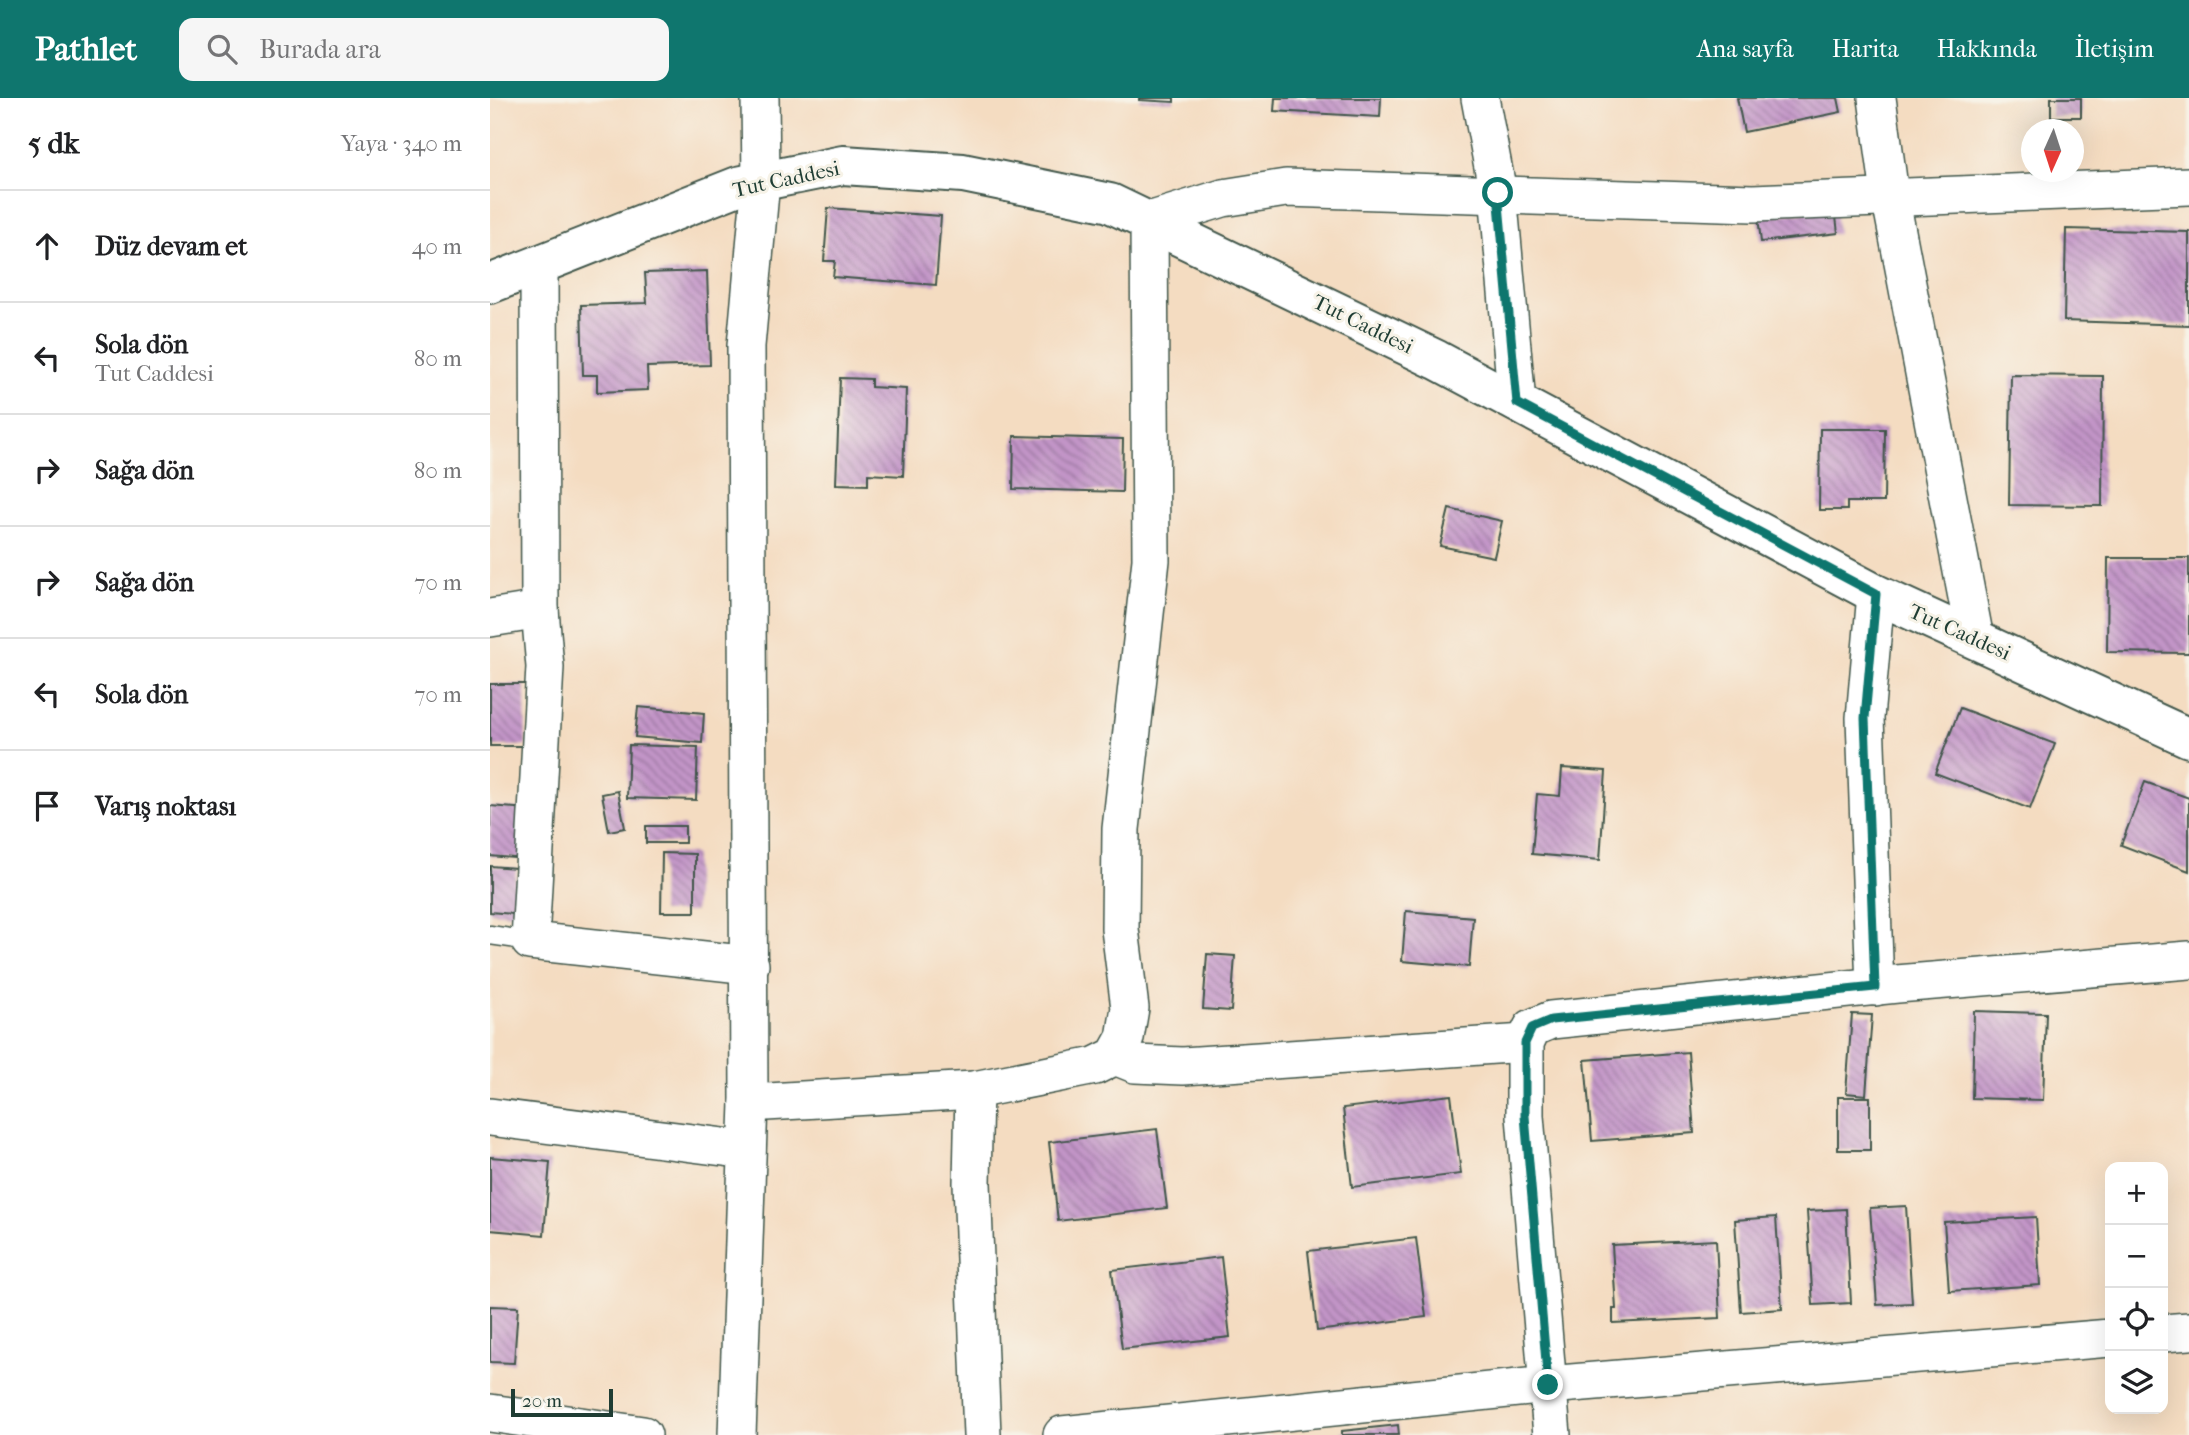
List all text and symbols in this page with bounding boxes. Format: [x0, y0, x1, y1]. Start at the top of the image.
search box [179, 18, 669, 81]
text: Pathlet [35, 30, 137, 69]
icon: search [203, 30, 241, 68]
text: Burada ara [259, 34, 381, 65]
text: Ana sayfa [1697, 35, 1794, 63]
text: Harita [1832, 35, 1899, 63]
text: Hakkında [1937, 35, 2037, 63]
text: İletişim [2075, 35, 2154, 63]
north arrow [2021, 119, 2084, 182]
text: 5 dk [28, 126, 79, 161]
text: Yaya · 340 m [341, 130, 462, 157]
street label: Tut Caddesi [730, 156, 842, 202]
route start [1482, 177, 1513, 208]
icon: ahead [28, 227, 66, 265]
text: Düz devam et [95, 231, 248, 262]
text: 40 m [412, 233, 462, 260]
street label: Tut Caddesi [1309, 289, 1417, 359]
text: Sola dön [95, 329, 188, 360]
icon: left [28, 339, 66, 377]
text: 80 m [414, 345, 462, 372]
text: Tut Caddesi [95, 360, 214, 387]
icon: right [28, 451, 66, 489]
text: Sağa dön [95, 455, 194, 486]
text: 80 m [414, 457, 462, 484]
icon: right [28, 563, 66, 601]
text: Sağa dön [95, 567, 194, 598]
text: 70 m [414, 569, 462, 596]
street label: Tut Caddesi [1906, 599, 2014, 665]
icon: left [28, 675, 66, 713]
text: Sola dön [95, 679, 188, 710]
text: 70 m [414, 681, 462, 708]
icon: arrive [28, 787, 66, 825]
text: Varış noktası [95, 791, 236, 822]
map controls [2105, 1162, 2168, 1414]
button: + [2105, 1162, 2168, 1225]
button: − [2105, 1225, 2168, 1288]
button: locate [2105, 1288, 2168, 1351]
button: layers [2105, 1351, 2168, 1414]
route end [1532, 1369, 1563, 1400]
scale bar [511, 1386, 612, 1418]
text: 20 m [522, 1390, 562, 1412]

